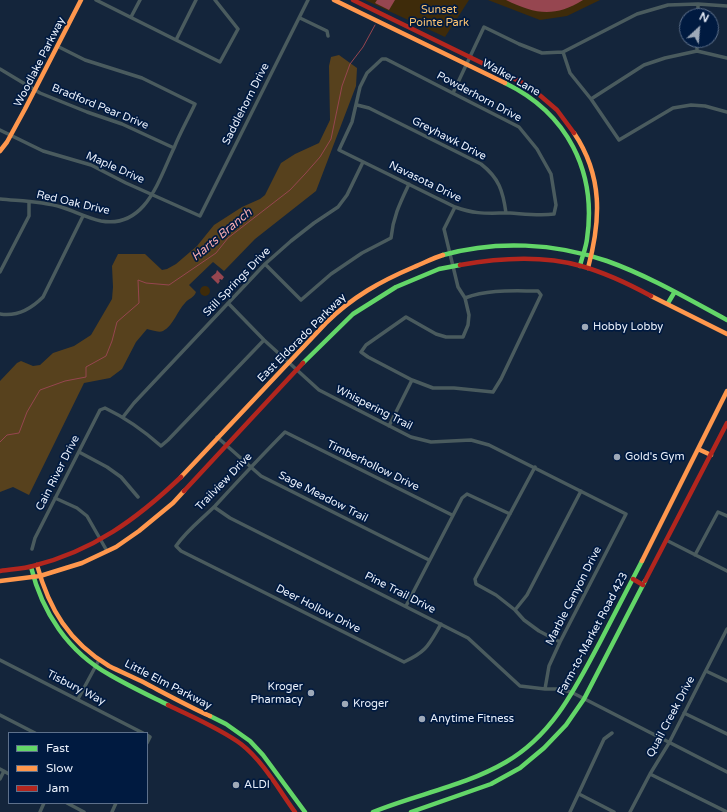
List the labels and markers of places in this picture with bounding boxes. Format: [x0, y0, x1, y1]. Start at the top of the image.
place label: Hobby Lobby [593, 320, 663, 334]
marker: Hobby Lobby [580, 322, 590, 332]
place label: Gold's Gym [625, 450, 685, 464]
marker: Gold's Gym [612, 452, 622, 462]
place label: Kroger Pharmacy [251, 680, 303, 706]
marker: Kroger Pharmacy [306, 688, 316, 698]
place label: Kroger [353, 697, 388, 711]
marker: Kroger [340, 699, 350, 709]
place label: Anytime Fitness [430, 712, 514, 726]
marker: Anytime Fitness [417, 714, 427, 724]
place label: ALDI [244, 778, 270, 792]
marker: ALDI [231, 780, 241, 790]

